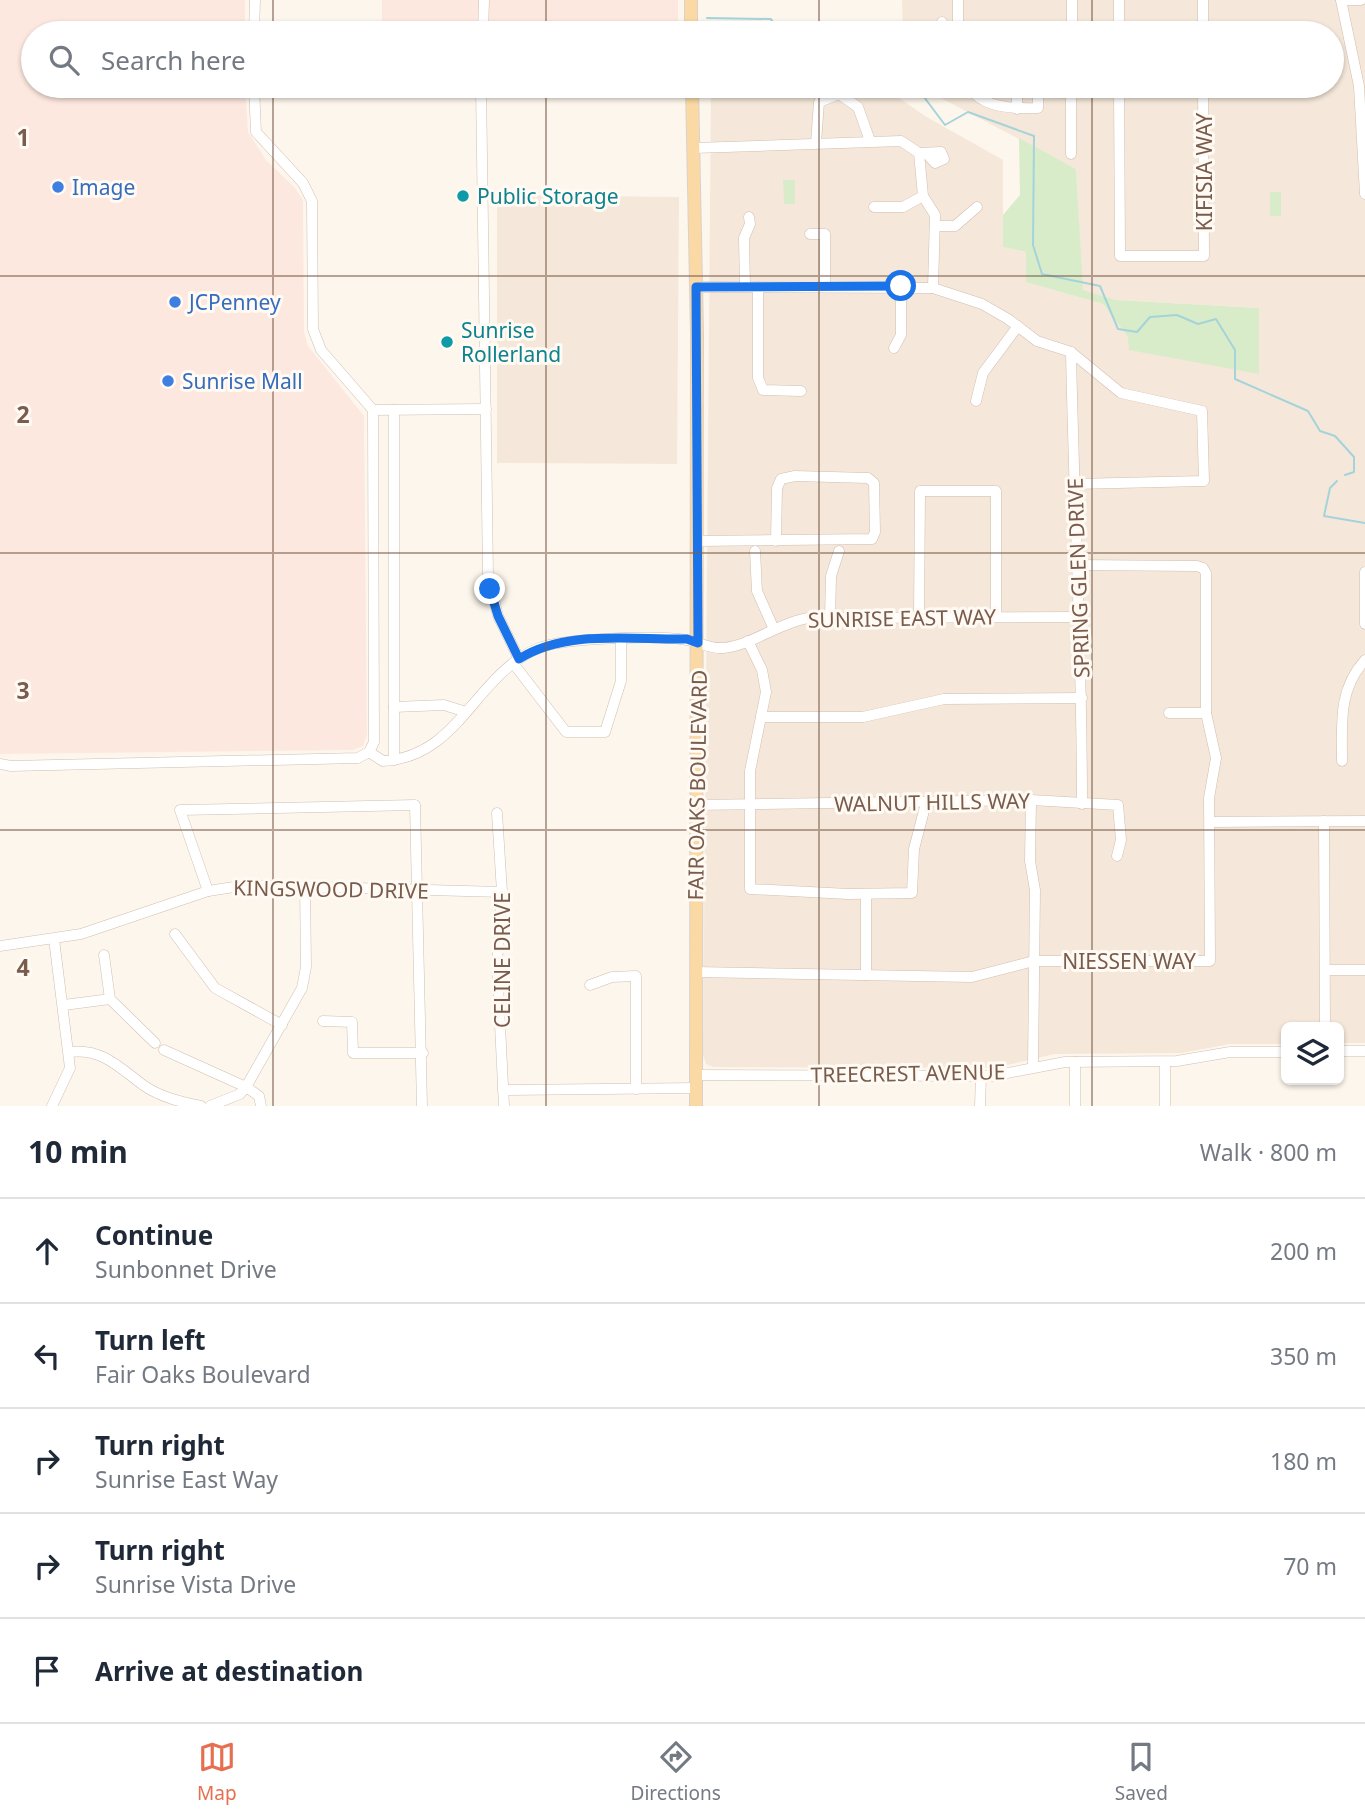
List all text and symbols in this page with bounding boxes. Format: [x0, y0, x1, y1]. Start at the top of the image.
search box [21, 21, 1344, 98]
icon: search [45, 41, 83, 79]
text: Search here [101, 42, 246, 78]
street label: KIFISIA WAY [1190, 113, 1218, 231]
text: 1 [16, 121, 30, 153]
place label: Image [72, 173, 135, 201]
marker: Image [50, 179, 66, 195]
place label: Public Storage [477, 182, 619, 210]
marker: Public Storage [455, 188, 471, 204]
route start [885, 270, 916, 301]
place label: JCPenney [187, 288, 281, 316]
marker: JCPenney [167, 294, 183, 310]
place label: Sunrise Rollerland [461, 316, 561, 368]
marker: Sunrise Rollerland [439, 334, 455, 350]
place label: Sunrise Mall [182, 367, 303, 395]
marker: Sunrise Mall [160, 373, 176, 389]
text: 2 [16, 398, 30, 430]
street label: SPRING GLEN DRIVE [1061, 477, 1095, 679]
route end [474, 573, 505, 604]
street label: SUNRISE EAST WAY [808, 602, 996, 634]
street label: FAIR OAKS BOULEVARD [681, 669, 713, 901]
text: 3 [16, 674, 30, 706]
street label: WALNUT HILLS WAY [834, 786, 1030, 818]
street label: KINGSWOOD DRIVE [233, 873, 429, 905]
street label: CELINE DRIVE [488, 892, 516, 1028]
street label: NIESSEN WAY [1062, 947, 1196, 975]
text: 4 [16, 951, 30, 983]
map controls [1281, 1022, 1344, 1085]
button: layers [1281, 1022, 1344, 1085]
street label: TREECREST AVENUE [810, 1057, 1006, 1089]
text: 10 min [28, 1131, 128, 1172]
text: Walk · 800 m [1200, 1136, 1337, 1168]
text: Continue [95, 1217, 213, 1253]
icon: ahead [28, 1232, 66, 1270]
text: 200 m [1270, 1235, 1337, 1267]
text: Sunbonnet Drive [95, 1253, 277, 1285]
text: Turn left [95, 1322, 206, 1358]
icon: left [28, 1337, 66, 1375]
text: 350 m [1270, 1340, 1337, 1372]
text: Fair Oaks Boulevard [95, 1358, 311, 1390]
text: Turn right [95, 1427, 225, 1463]
icon: right [28, 1442, 66, 1480]
text: 180 m [1270, 1445, 1337, 1477]
text: Sunrise East Way [95, 1463, 278, 1495]
text: Turn right [95, 1532, 225, 1568]
icon: right [28, 1547, 66, 1585]
text: 70 m [1283, 1550, 1337, 1582]
text: Sunrise Vista Drive [95, 1568, 296, 1600]
icon: arrive [28, 1652, 66, 1690]
text: Arrive at destination [95, 1653, 364, 1689]
tab: Map [197, 1738, 237, 1806]
tab: Directions [631, 1738, 721, 1806]
tab: Saved [1115, 1738, 1168, 1806]

